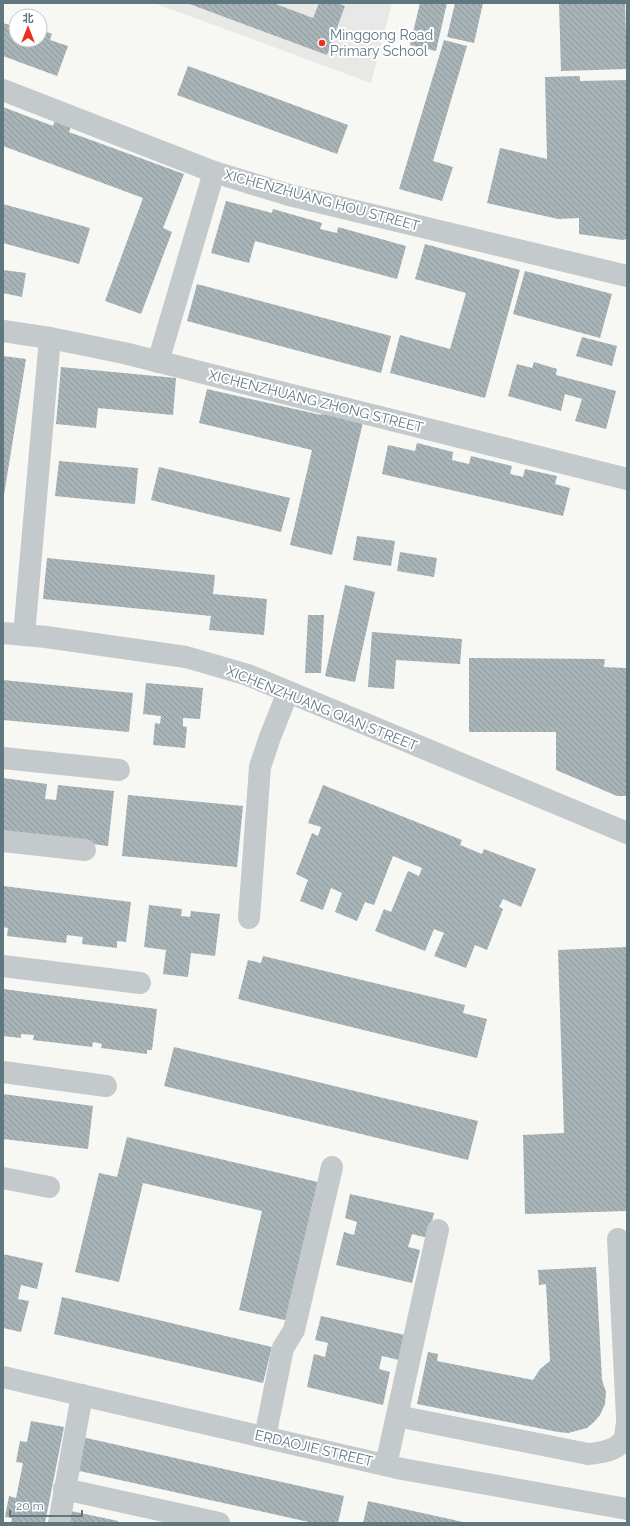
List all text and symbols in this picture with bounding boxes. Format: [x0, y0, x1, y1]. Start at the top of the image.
north arrow [8, 8, 48, 48]
text: 北 [23, 12, 34, 25]
place label: Minggong Road Primary School [330, 27, 433, 59]
marker: Minggong Road Primary School [317, 38, 327, 48]
street label: XICHENZHUANG HOU STREET [223, 166, 422, 234]
street label: XICHENZHUANG ZHONG STREET [207, 367, 425, 436]
street label: XICHENZHUANG QIAN STREET [224, 662, 420, 754]
street label: ERDAOJIE STREET [253, 1427, 375, 1469]
scale bar [10, 1492, 82, 1518]
text: 20 m [16, 1499, 44, 1513]

